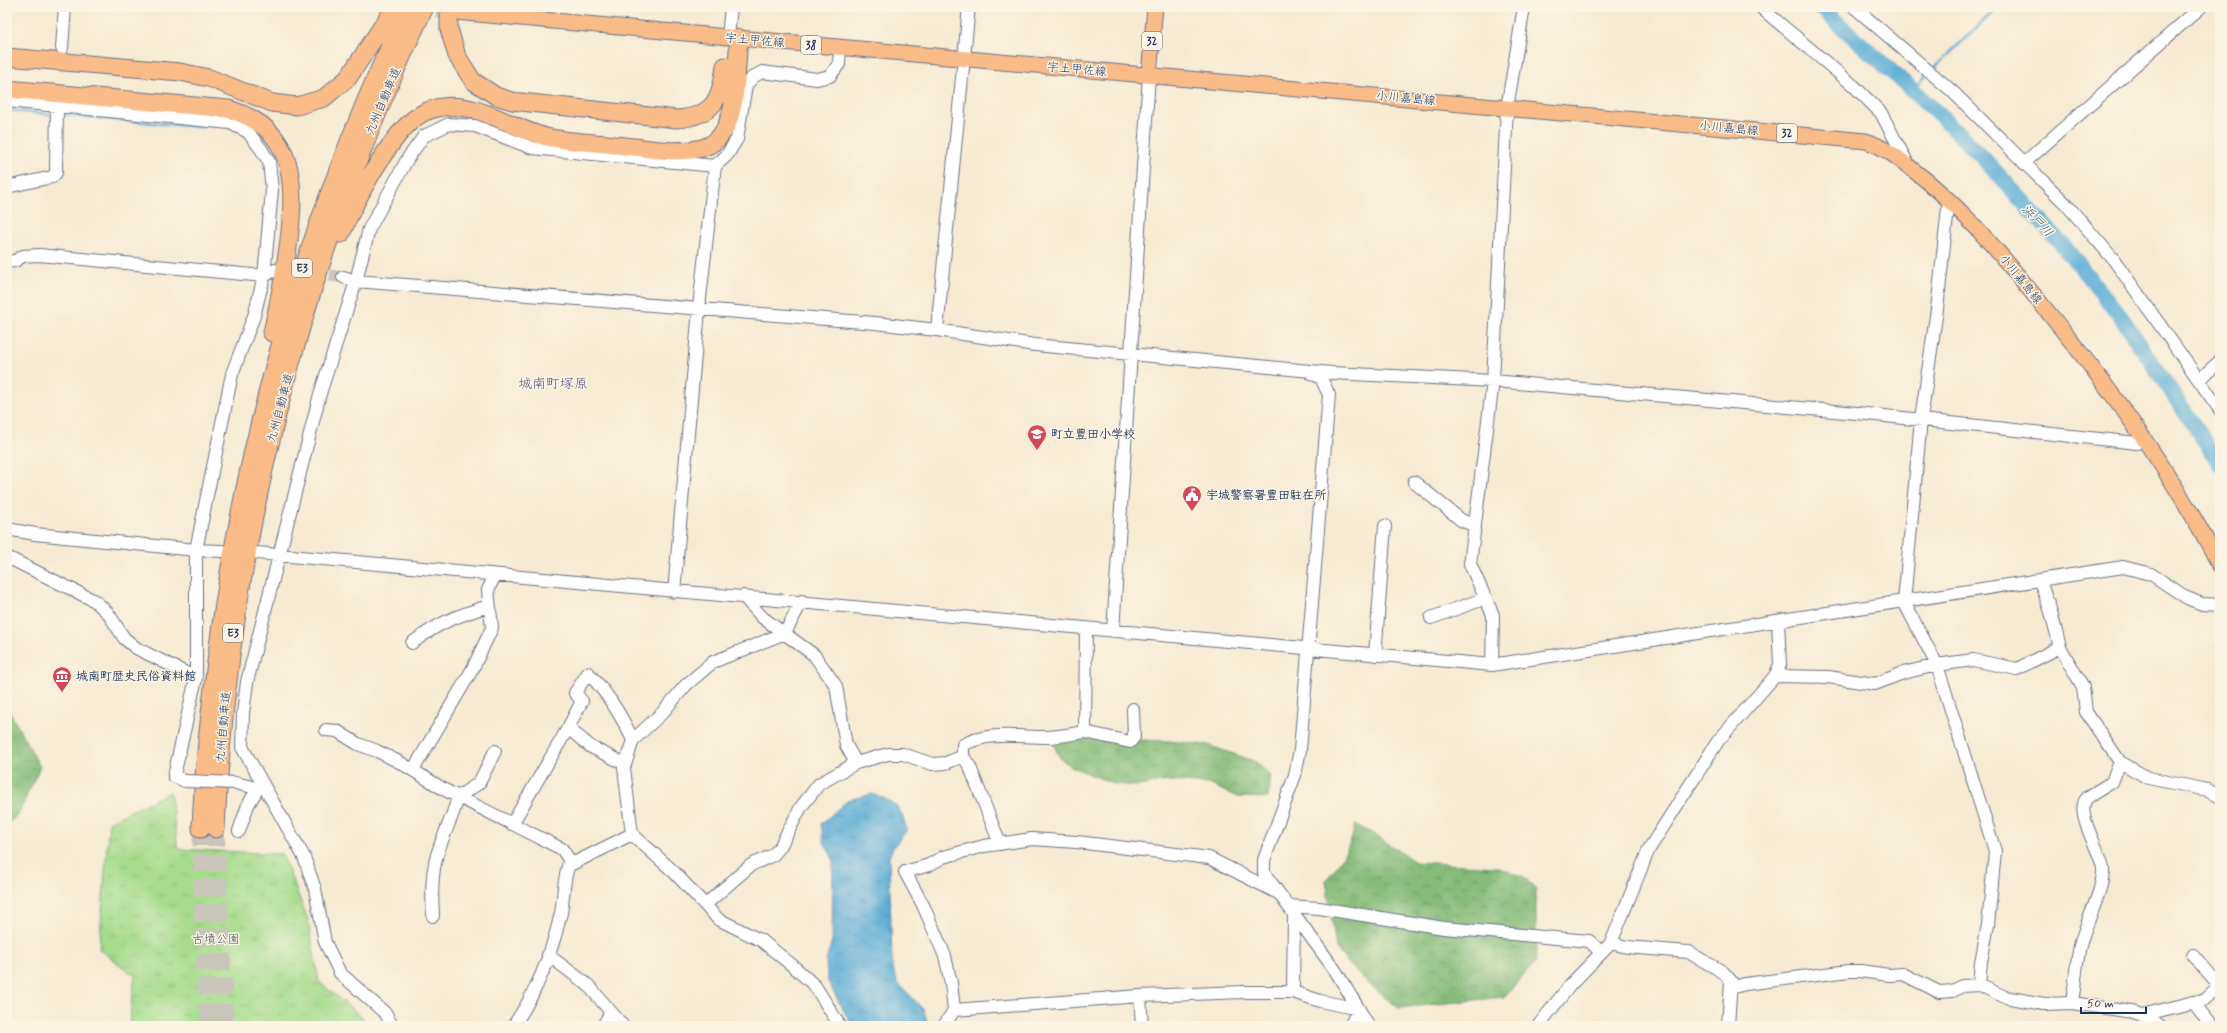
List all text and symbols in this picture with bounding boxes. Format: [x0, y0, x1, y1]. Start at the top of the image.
street label: 宇土甲佐線 [724, 30, 786, 52]
road number: 32 [1142, 32, 1162, 50]
road number: 38 [801, 36, 821, 54]
street label: 宇土甲佐線 [1046, 59, 1108, 81]
street label: 九州自動車道 [362, 65, 405, 138]
street label: 小川嘉島線 [1375, 88, 1437, 110]
street label: 小川嘉島線 [1698, 118, 1760, 140]
road number: 32 [1777, 124, 1797, 142]
water label: 浜戸川 [2017, 201, 2056, 241]
street label: 小川嘉島線 [1995, 251, 2045, 308]
road number: E3 [292, 259, 312, 277]
street label: 九州自動車道 [264, 371, 298, 445]
district label: 城南町塚原 [518, 375, 588, 393]
school or university icon: 町立豊田小学校 [1026, 423, 1048, 451]
place label: 町立豊田小学校 [1051, 427, 1135, 443]
public building icon: 宇城警察署豊田駐在所 [1181, 484, 1203, 512]
place label: 宇城警察署豊田駐在所 [1206, 488, 1327, 504]
road number: E3 [223, 624, 243, 642]
museum icon: 城南町歴史民俗資料館 [51, 665, 73, 693]
place label: 城南町歴史民俗資料館 [76, 669, 196, 685]
street label: 九州自動車道 [213, 691, 235, 764]
park label: 古墳公園 [192, 932, 240, 948]
scale bar [2081, 989, 2146, 1015]
text: 50 m [2087, 996, 2114, 1012]

